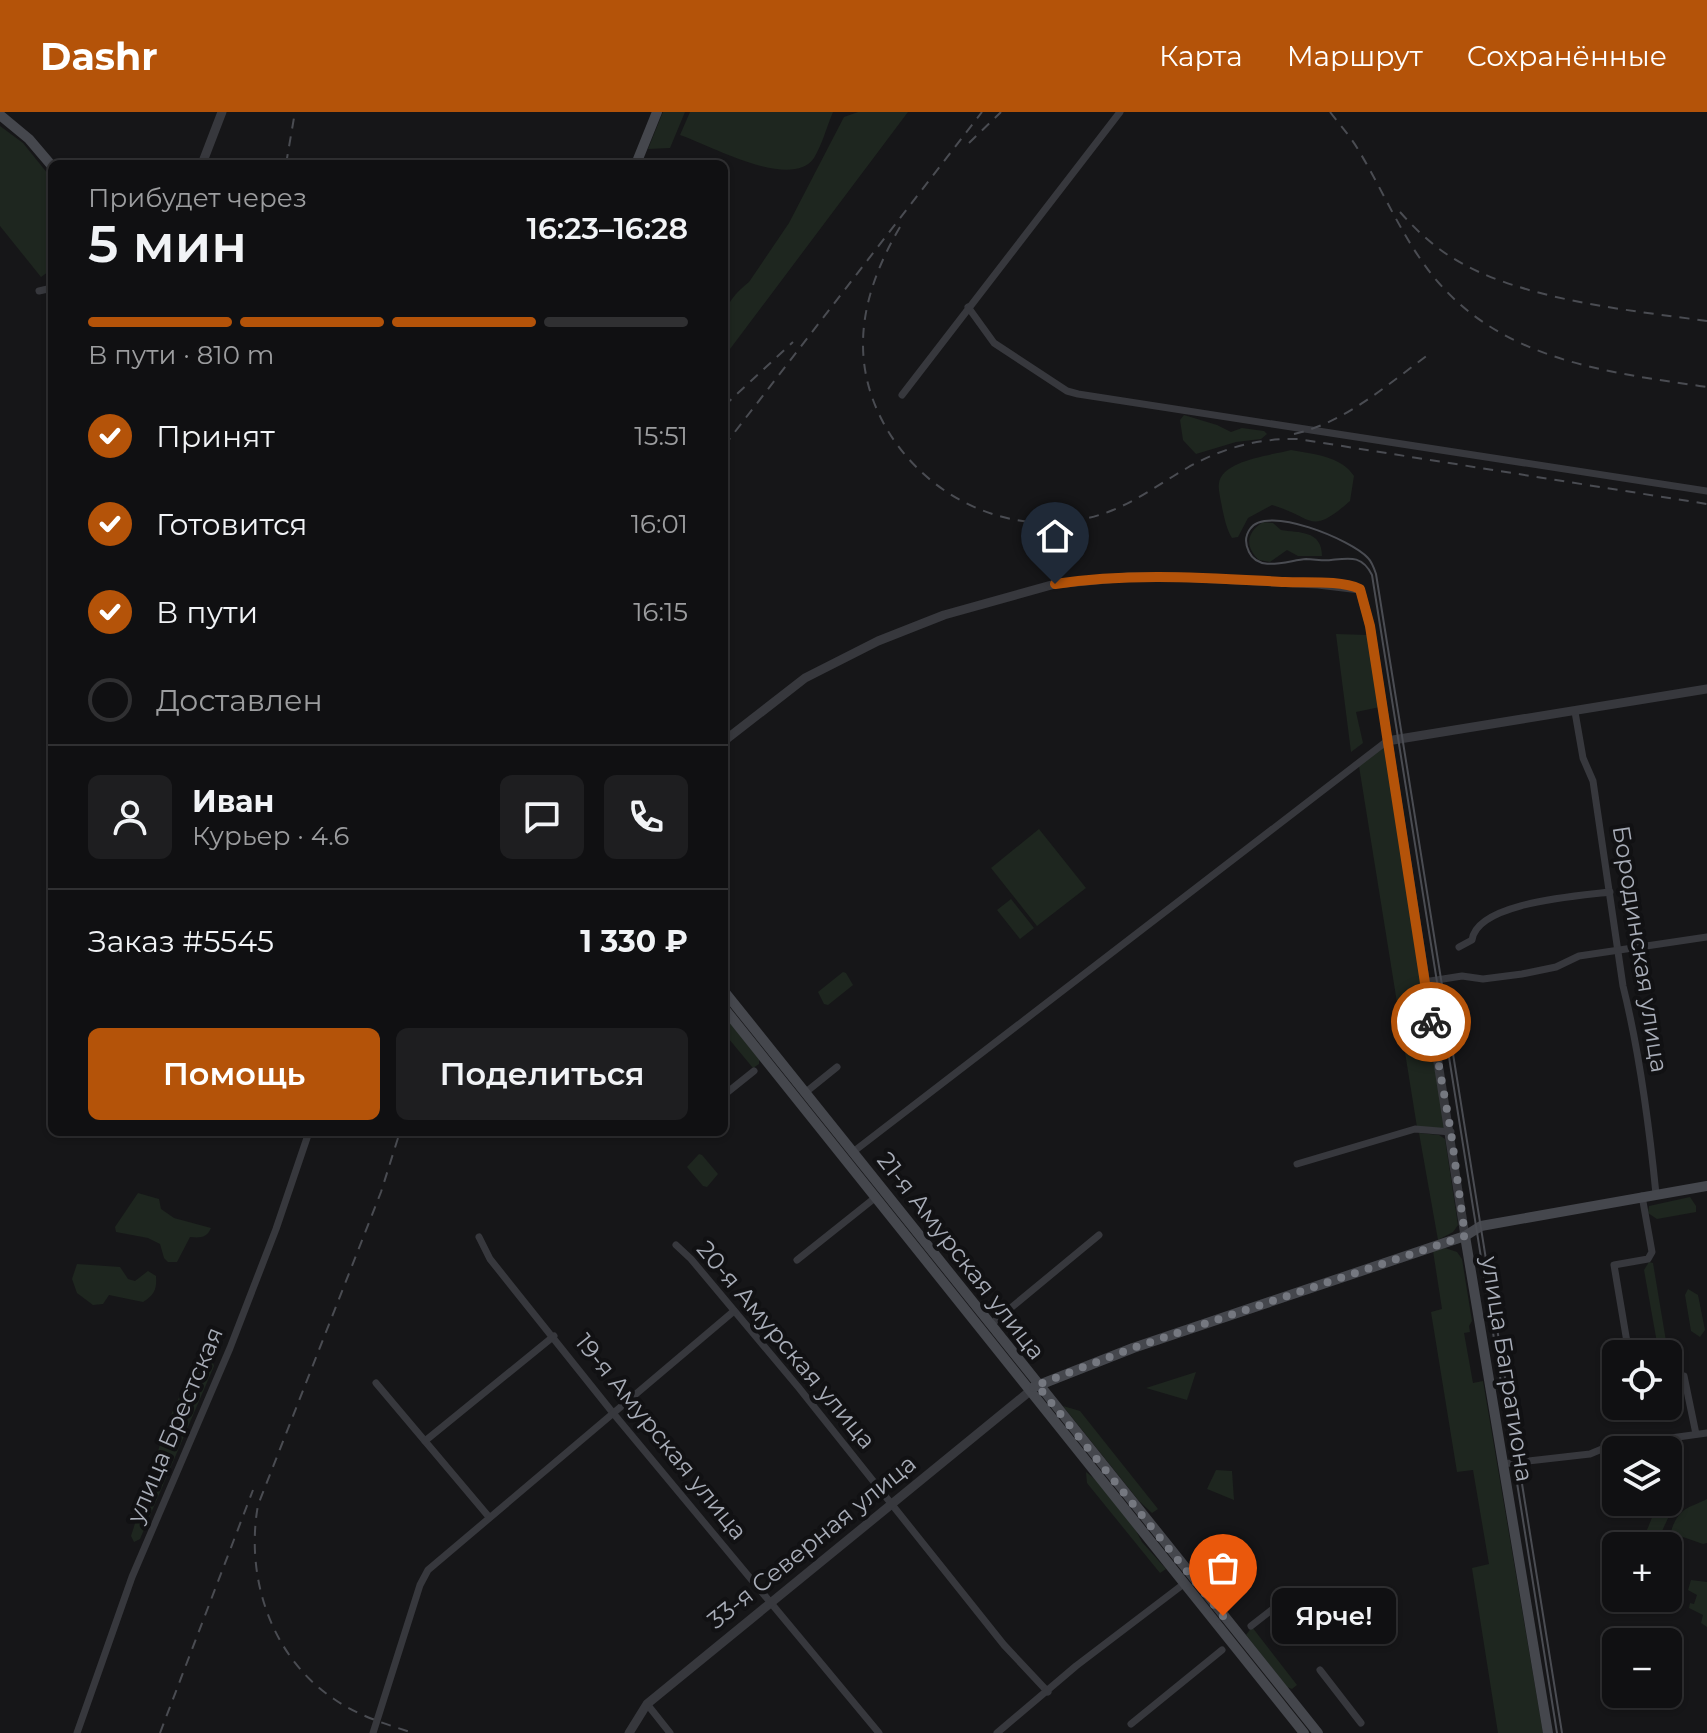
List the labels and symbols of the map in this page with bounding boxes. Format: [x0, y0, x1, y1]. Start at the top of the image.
pin [1021, 502, 1089, 584]
street label: Бородинская улица [1607, 823, 1674, 1074]
courier [1391, 982, 1471, 1062]
street label: 21-я Амурская улица [871, 1146, 1051, 1365]
street label: 20-я Амурская улица [691, 1235, 882, 1455]
street label: улица Багратиона [1475, 1253, 1540, 1484]
street label: улица Брестская [120, 1323, 229, 1528]
street label: 19-я Амурская улица [569, 1328, 753, 1546]
street label: 33-я Северная улица [702, 1449, 922, 1635]
pin [1189, 1534, 1257, 1616]
callout: Ярче! [1271, 1588, 1395, 1644]

